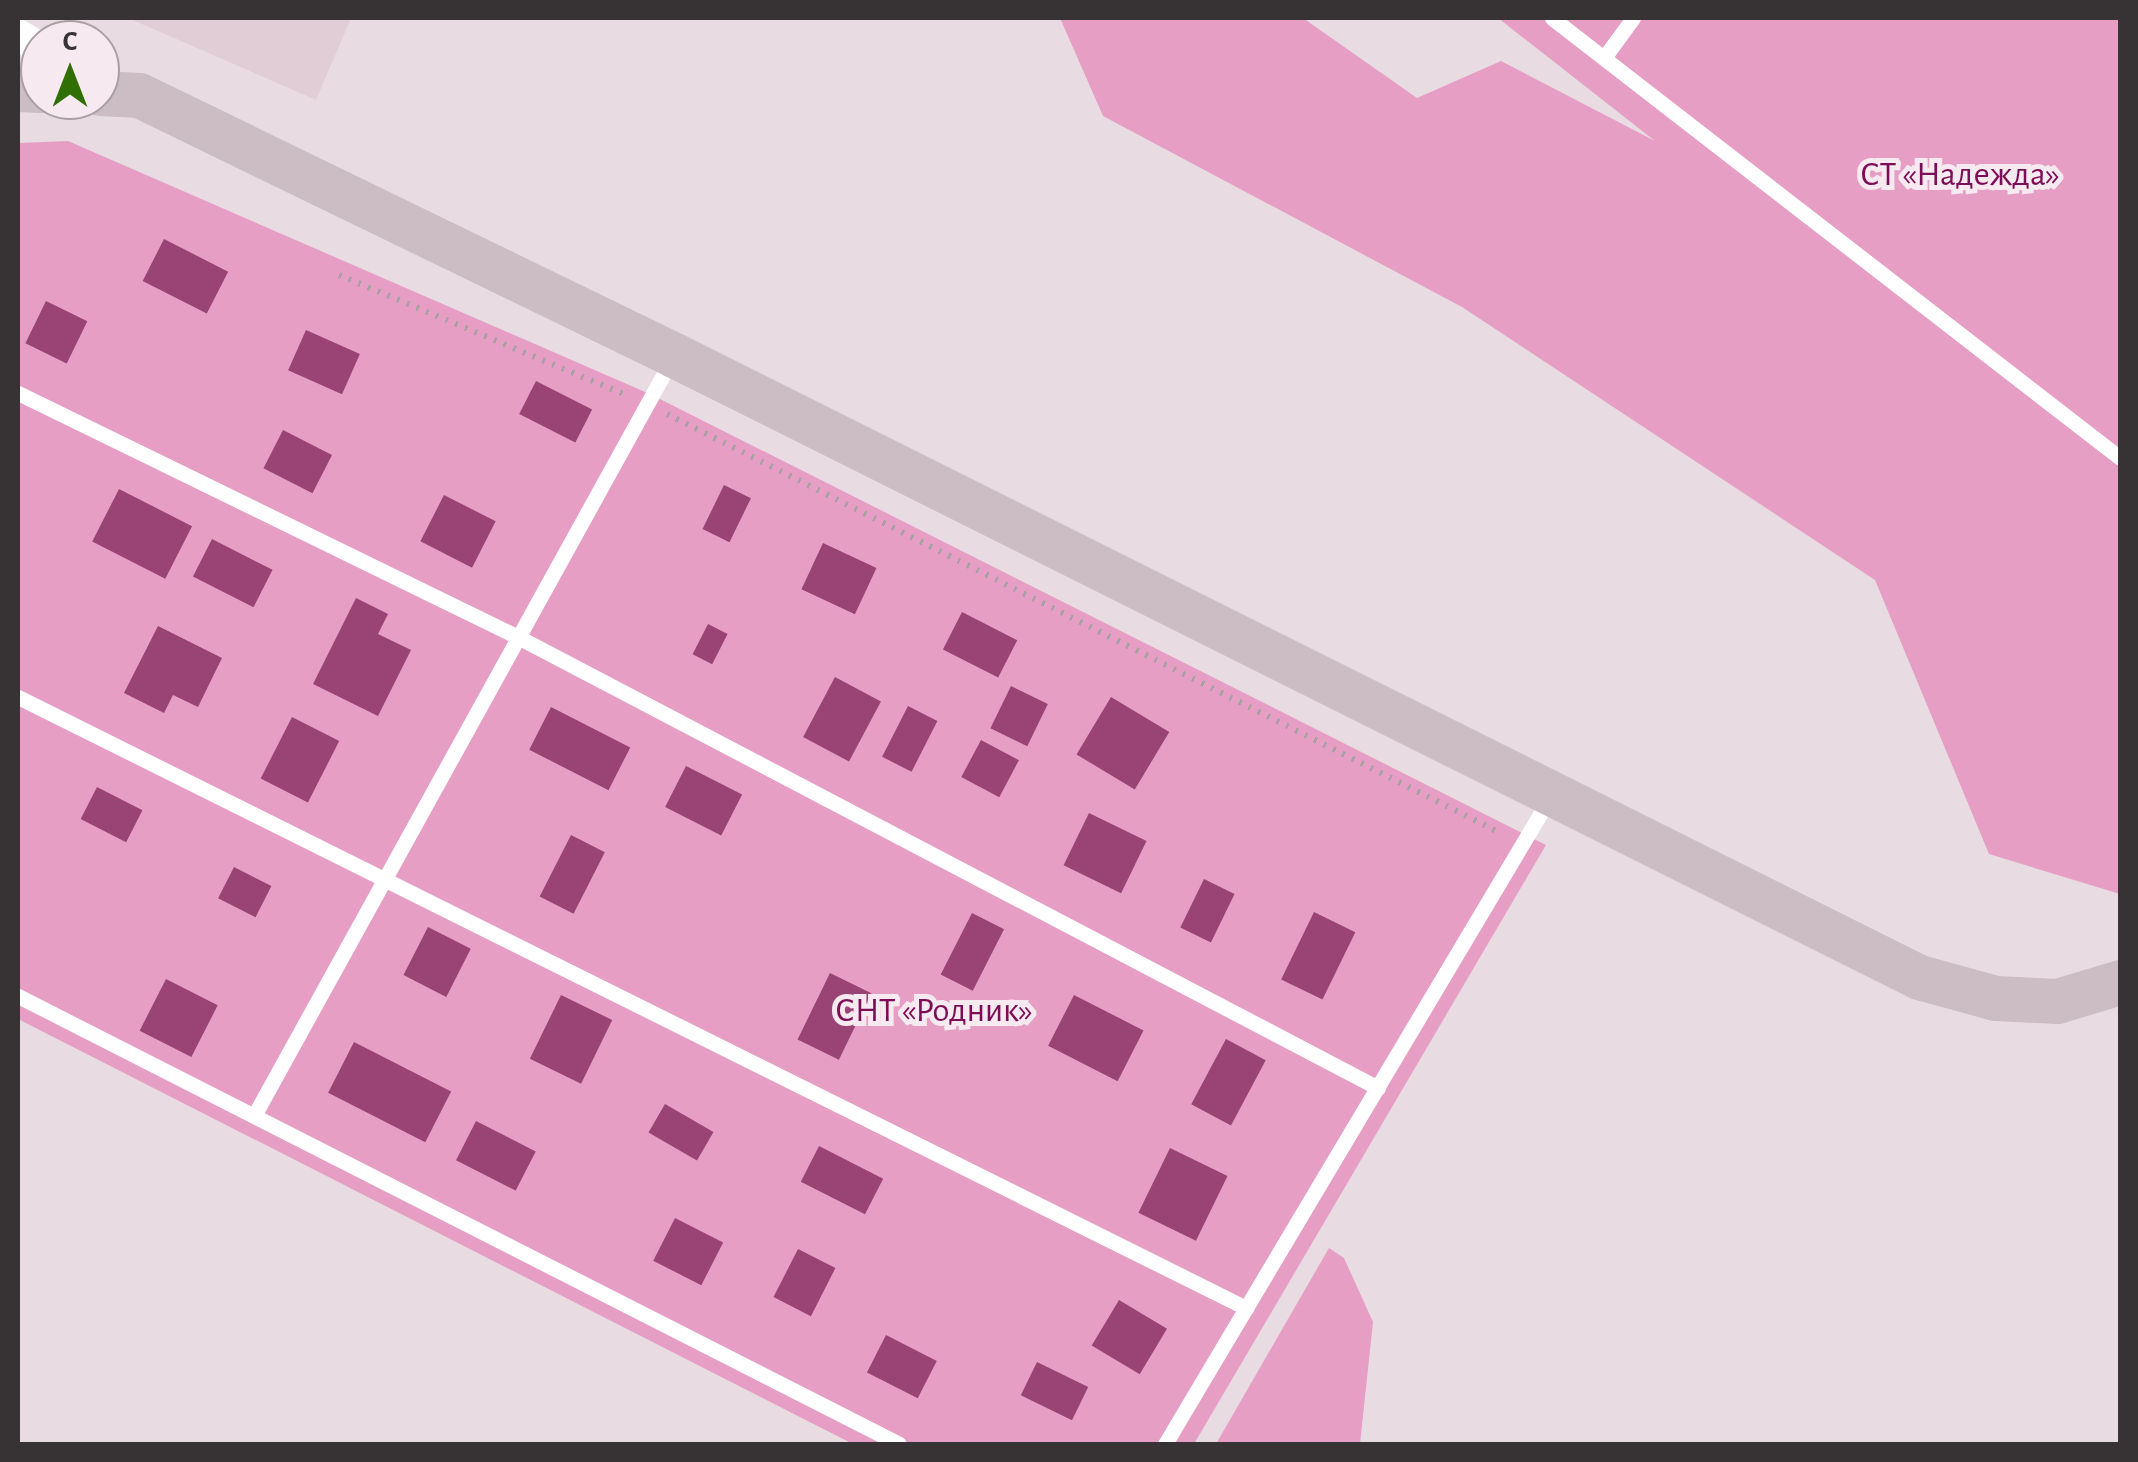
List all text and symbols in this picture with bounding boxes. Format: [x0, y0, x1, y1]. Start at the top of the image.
north arrow [20, 20, 120, 120]
text: С [62, 28, 78, 56]
park label: СТ «Надежда» [1860, 154, 2060, 196]
park label: СНТ «Родник» [835, 990, 1033, 1032]

